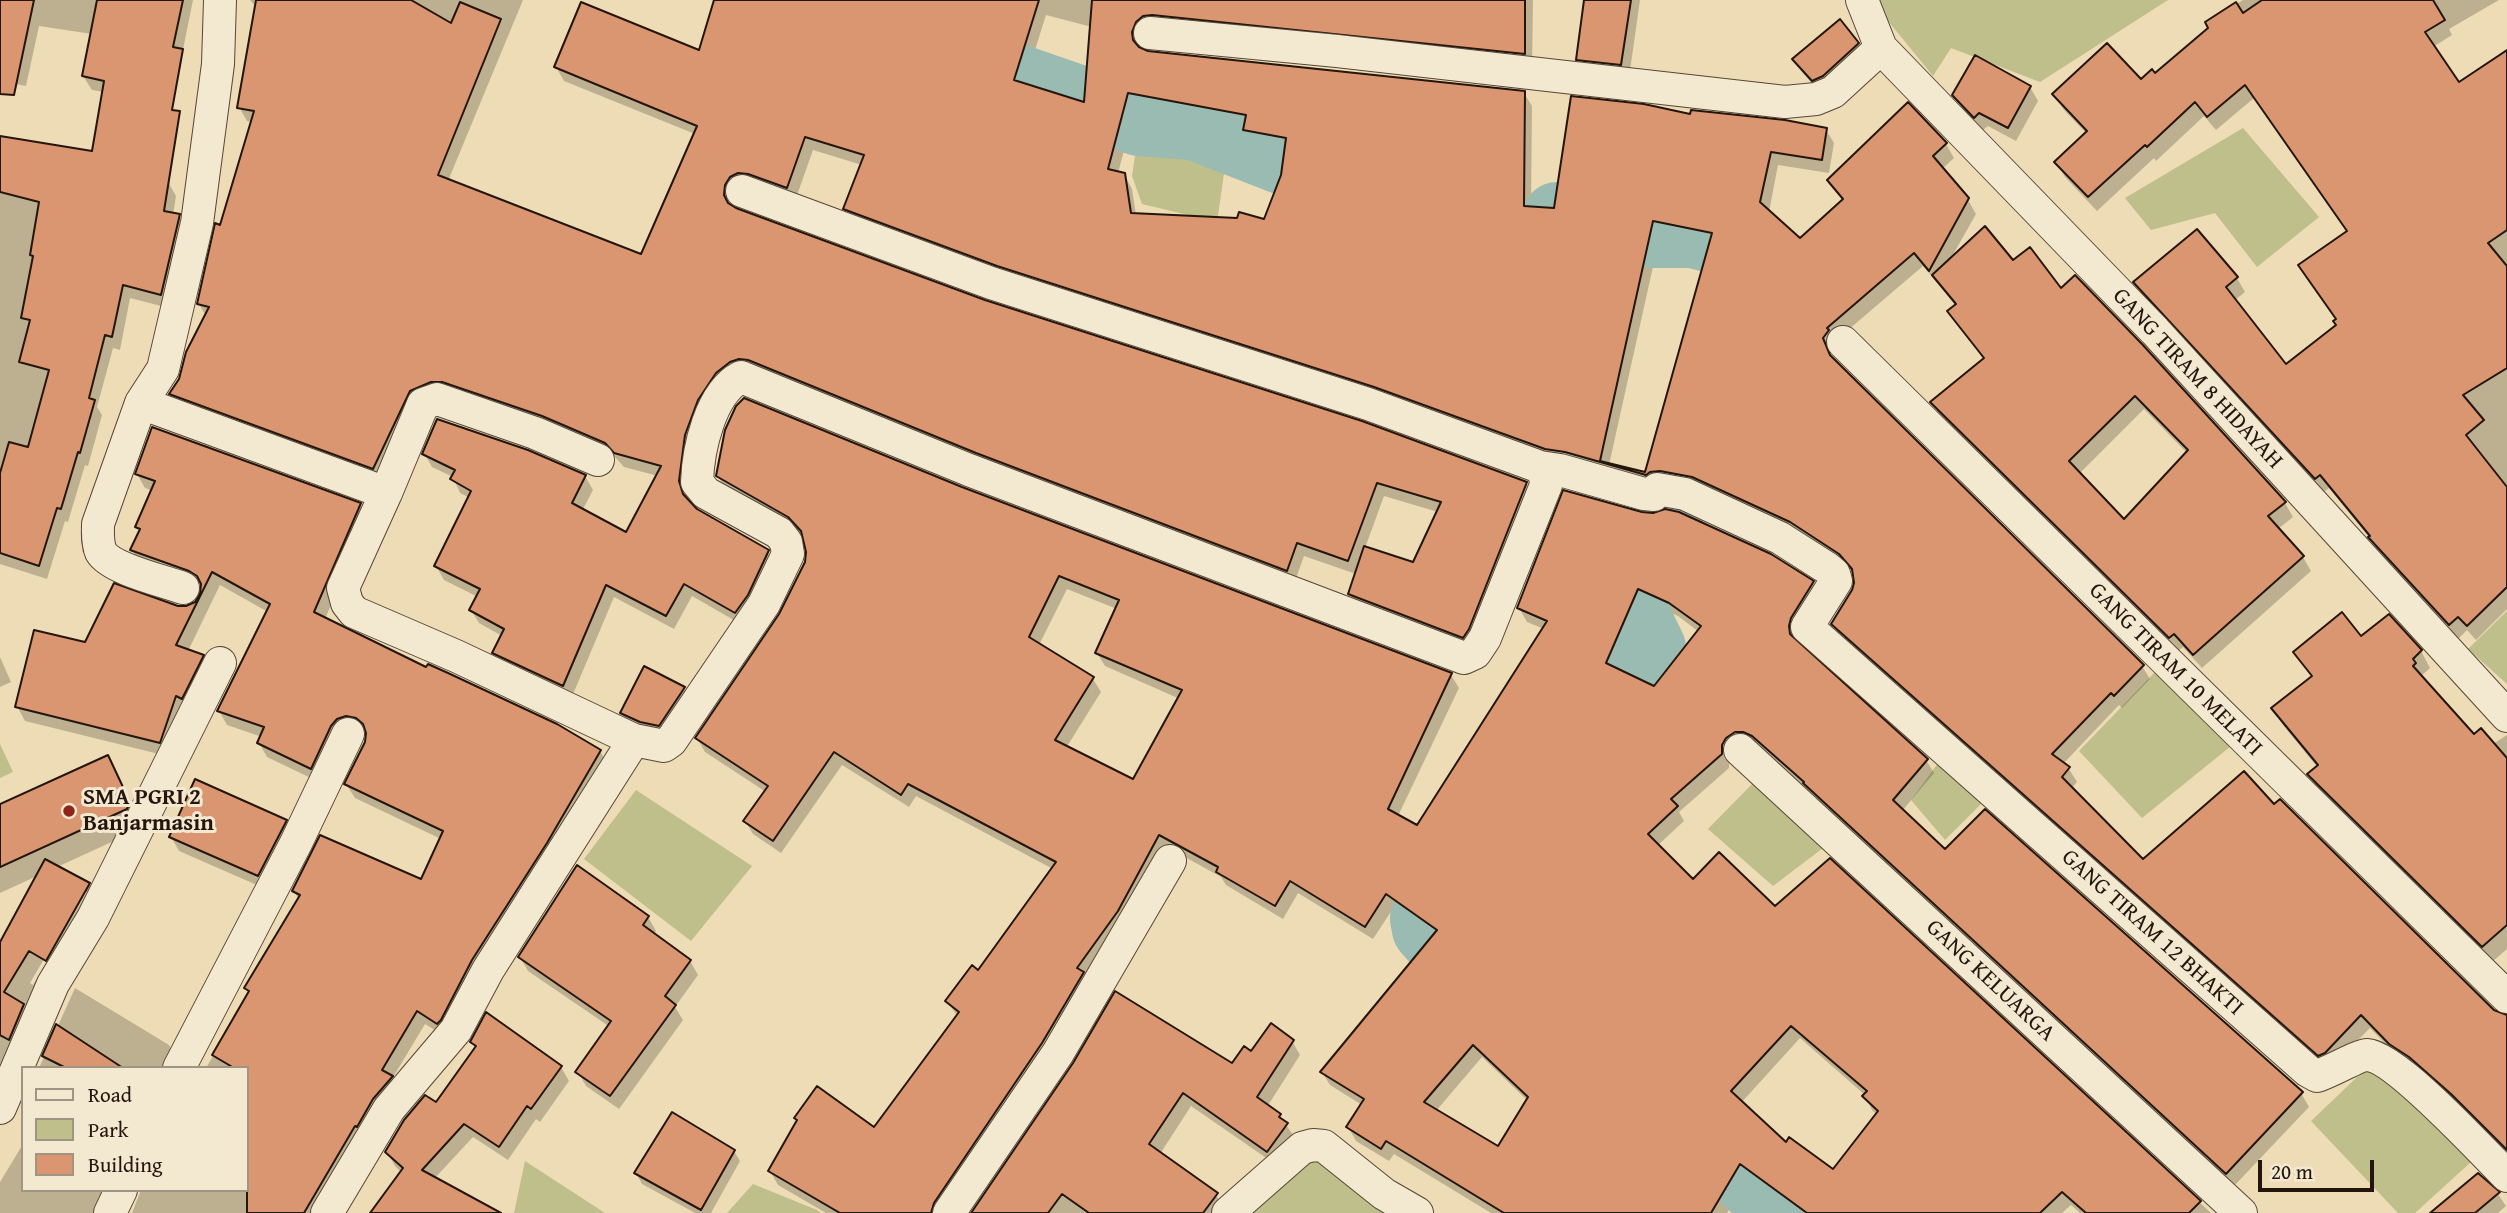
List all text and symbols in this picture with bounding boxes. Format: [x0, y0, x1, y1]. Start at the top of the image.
street label: GANG TIRAM 8 HIDAYAH [2106, 283, 2288, 475]
street label: GANG TIRAM 10 MELATI [2083, 578, 2267, 762]
place label: SMA PGRI 2 Banjarmasin [83, 784, 214, 838]
marker: SMA PGRI 2 Banjarmasin [61, 803, 77, 819]
street label: GANG TIRAM 12 BHAKTI [2055, 844, 2249, 1022]
street label: GANG KELUARGA [1920, 914, 2060, 1048]
legend [21, 1066, 248, 1192]
text: Road [88, 1079, 132, 1110]
text: Park [88, 1114, 129, 1145]
scale bar [2262, 1146, 2378, 1190]
text: Building [88, 1149, 162, 1180]
text: 20 m [2271, 1156, 2313, 1187]

